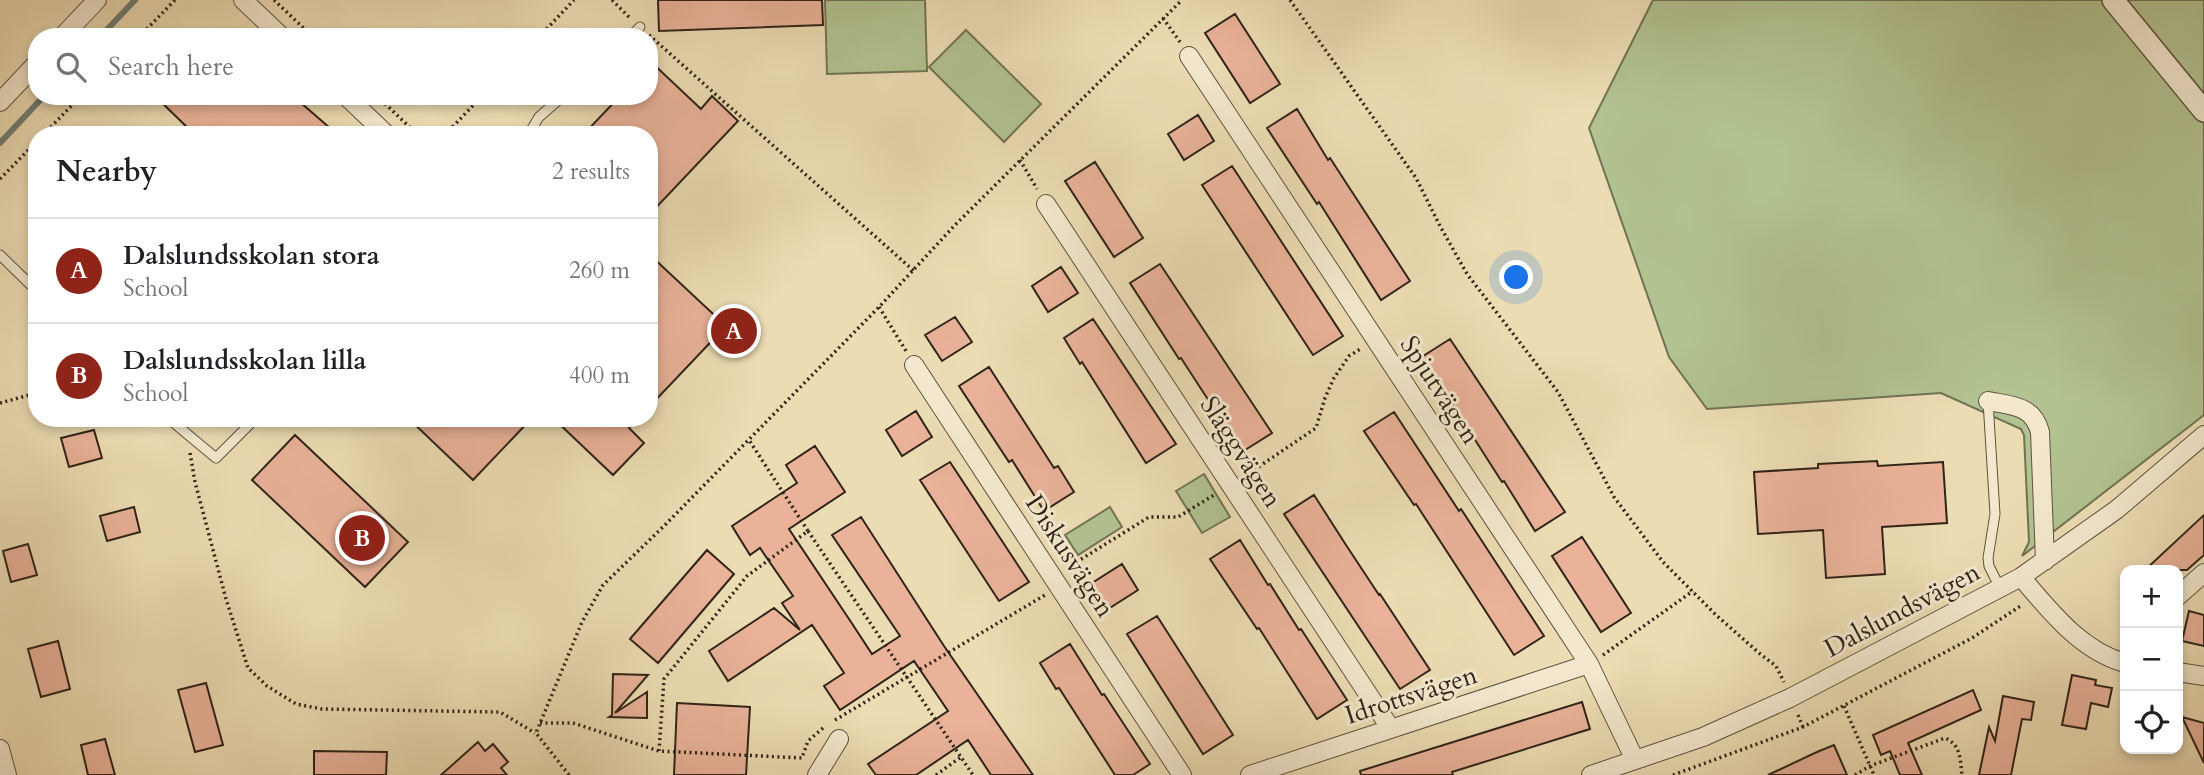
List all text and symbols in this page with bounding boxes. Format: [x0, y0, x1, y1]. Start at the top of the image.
search box [28, 28, 658, 105]
icon: search [52, 48, 90, 86]
text: Search here [108, 49, 234, 84]
text: Nearby [56, 151, 157, 192]
text: 2 results [552, 156, 630, 187]
text: Dalslundsskolan stora [123, 238, 380, 273]
text: A [70, 255, 88, 286]
text: 260 m [569, 255, 630, 286]
your location [1499, 260, 1533, 294]
text: School [123, 273, 188, 304]
pin: A [711, 305, 757, 357]
street label: Spjutvägen [1392, 329, 1488, 451]
text: Dalslundsskolan lilla [123, 343, 366, 378]
text: B [71, 360, 87, 391]
text: 400 m [569, 360, 630, 391]
text: School [123, 378, 188, 409]
street label: Släggvägen [1192, 390, 1290, 515]
street label: Diskusvägen [1017, 488, 1123, 624]
pin: B [339, 512, 385, 564]
street label: Dalslundsvägen [1818, 554, 1986, 666]
map controls [2120, 565, 2183, 754]
button: + [2120, 565, 2183, 628]
button: − [2120, 628, 2183, 691]
street label: Idrottsvägen [1340, 657, 1482, 733]
button: locate [2120, 691, 2183, 754]

